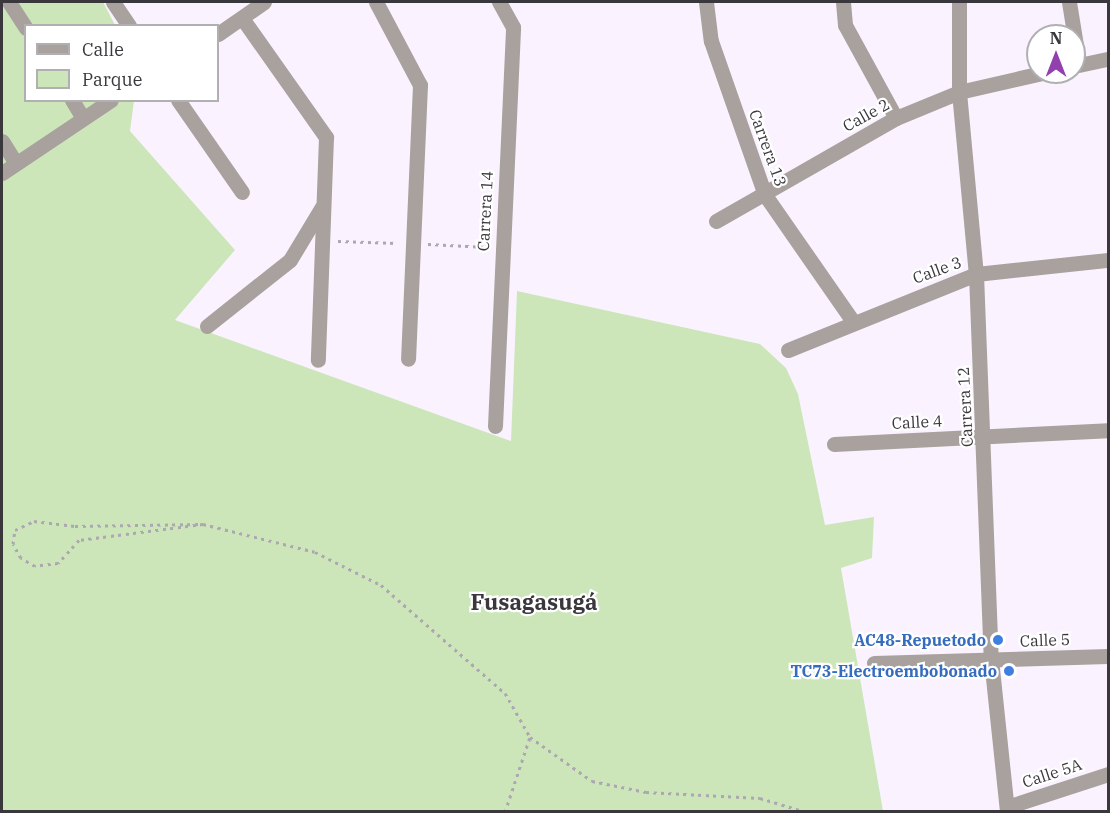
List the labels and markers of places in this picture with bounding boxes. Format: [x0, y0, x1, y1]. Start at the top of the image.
place label: AC48-Repuetodo [854, 630, 986, 650]
marker: AC48-Repuetodo [991, 633, 1005, 647]
place label: TC73-Electroembobonado [791, 661, 997, 681]
marker: TC73-Electroembobonado [1002, 664, 1016, 678]

